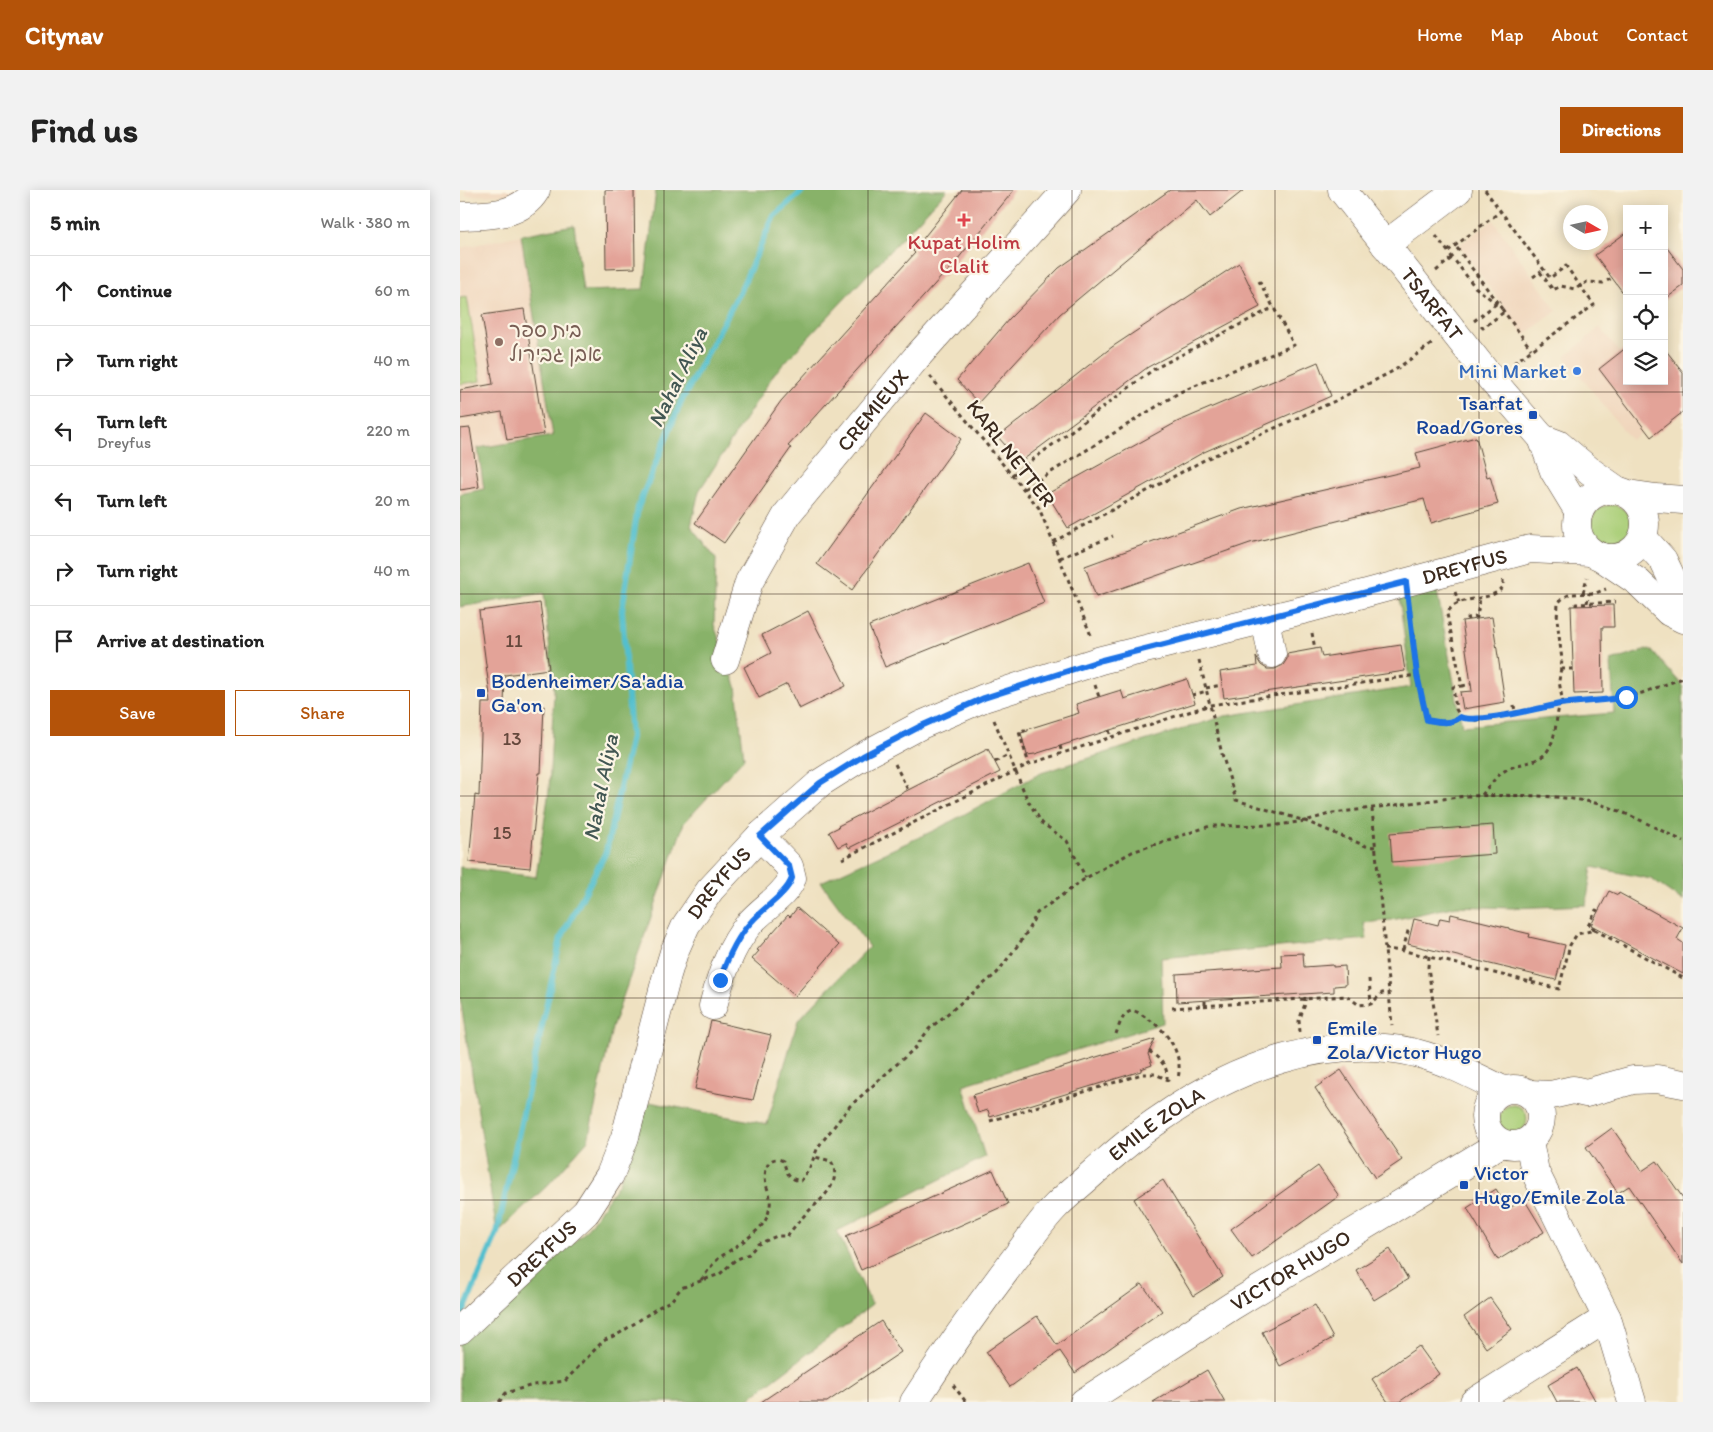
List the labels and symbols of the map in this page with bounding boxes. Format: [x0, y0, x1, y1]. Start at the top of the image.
north arrow [1563, 205, 1608, 250]
marker: Kupat Holim Clalit [957, 213, 971, 227]
place label: Kupat Holim Clalit [908, 229, 1021, 278]
street label: TSARFAT [1396, 262, 1469, 345]
place label: בית ספר אבן גבירול [509, 317, 602, 367]
water label: Nahal Aliya [642, 322, 713, 432]
marker: בית ספר אבן גבירול [493, 336, 505, 348]
place label: Mini Market [1459, 358, 1567, 383]
street label: CREMIEUX [831, 363, 914, 456]
marker: Mini Market [1571, 365, 1583, 377]
place label: Tsarfat Road/Gores [1416, 390, 1523, 439]
street label: KARL NETTER [962, 394, 1061, 511]
marker: Tsarfat Road/Gores [1527, 409, 1539, 421]
street label: DREYFUS [1419, 543, 1510, 590]
house number: 11 [505, 629, 523, 652]
place label: Bodenheimer/Sa'adia Ga'on [491, 668, 684, 717]
route start [1615, 686, 1638, 709]
marker: Bodenheimer/Sa'adia Ga'on [475, 687, 487, 699]
house number: 13 [502, 727, 522, 750]
water label: Nahal Aliya [577, 731, 624, 843]
house number: 15 [493, 821, 511, 844]
street label: DREYFUS [681, 841, 756, 924]
route end [709, 969, 732, 992]
place label: Emile Zola/Victor Hugo [1327, 1015, 1482, 1064]
marker: Emile Zola/Victor Hugo [1311, 1034, 1323, 1046]
street label: EMILE ZOLA [1103, 1081, 1209, 1166]
place label: Victor Hugo/Emile Zola [1474, 1160, 1625, 1209]
marker: Victor Hugo/Emile Zola [1458, 1179, 1470, 1191]
street label: DREYFUS [501, 1214, 582, 1292]
street label: VICTOR HUGO [1226, 1224, 1355, 1316]

